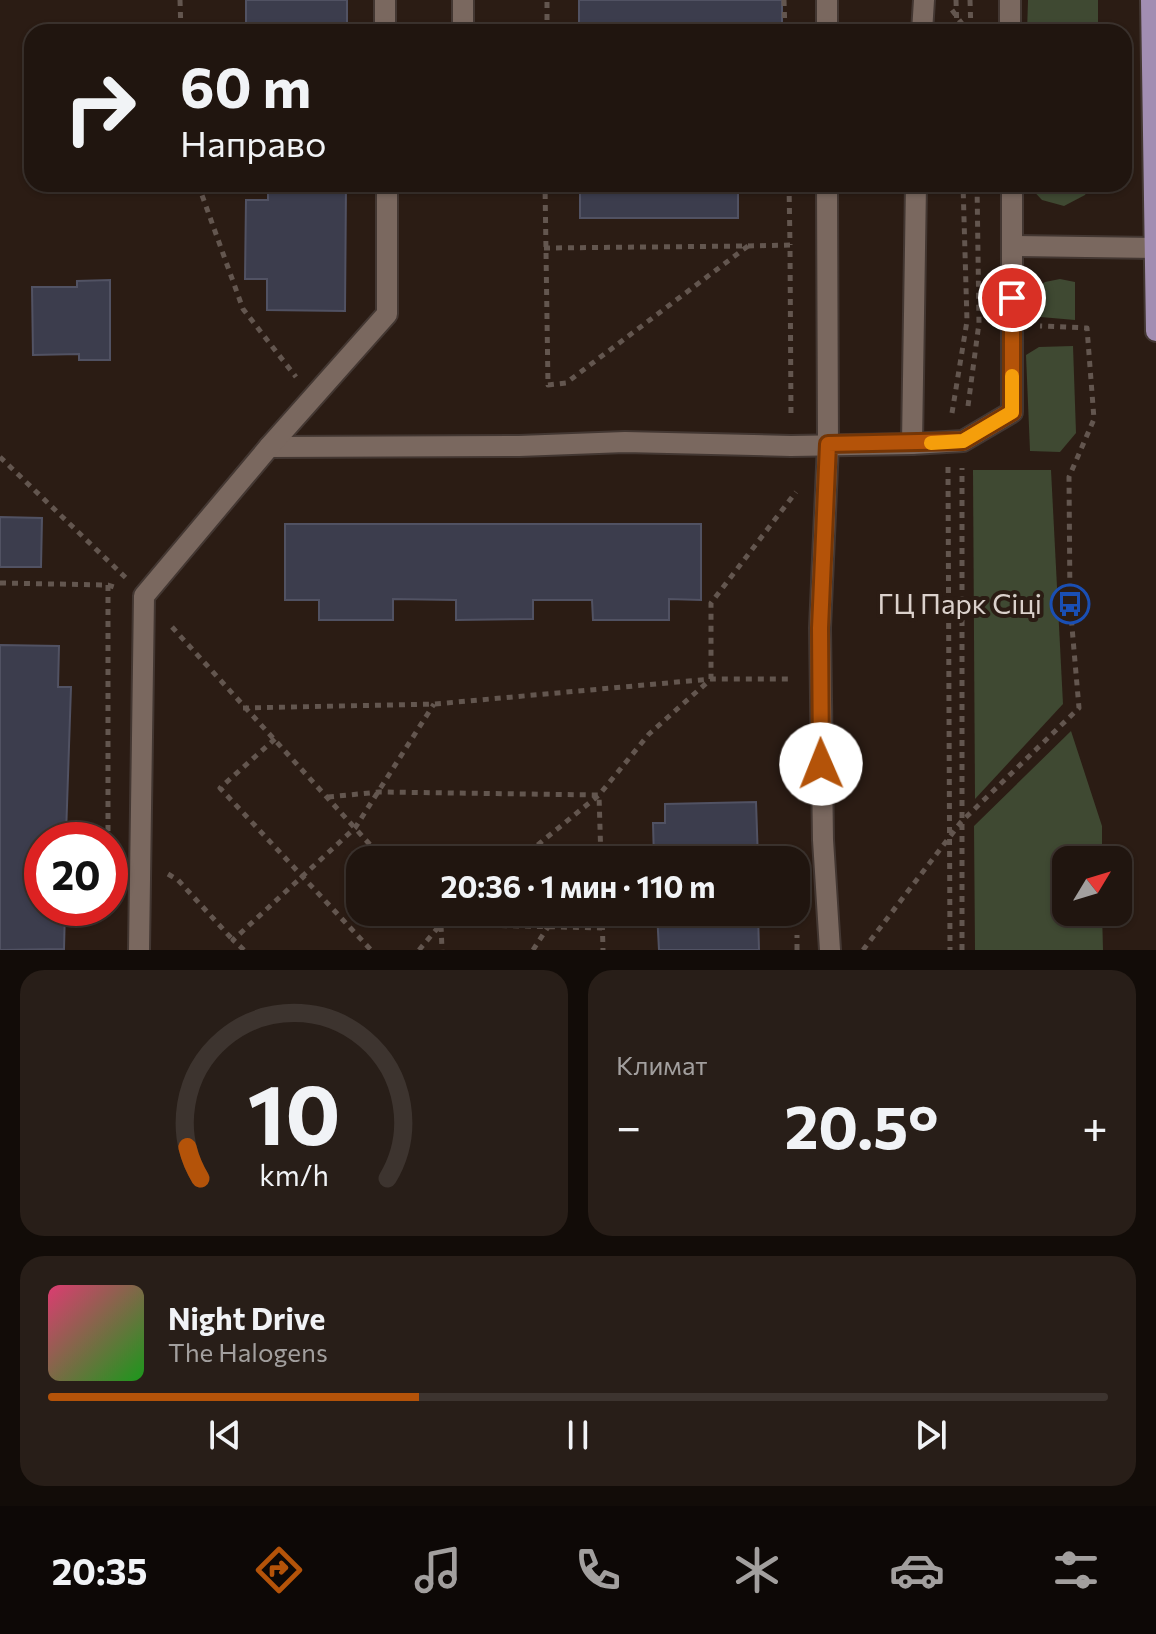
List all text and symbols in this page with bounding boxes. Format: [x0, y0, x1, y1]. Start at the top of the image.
text: 60 m [180, 51, 311, 120]
icon: right [48, 56, 152, 160]
text: Направо [180, 120, 326, 164]
pin [978, 264, 1046, 332]
icon: arrive [990, 276, 1034, 320]
bus stop icon: ГЦ Парк Сіці [1049, 583, 1091, 625]
place label: ГЦ Парк Сіці [877, 586, 1042, 620]
position arrow [779, 722, 863, 806]
speed limit sign: 20 [24, 822, 128, 926]
north arrow [1052, 846, 1132, 926]
map controls [1052, 846, 1132, 926]
text: 20:36 · 1 мин · 110 m [441, 867, 715, 904]
text: Климат [616, 1049, 708, 1080]
text: 10 [248, 1060, 340, 1162]
text: 20.5° [785, 1088, 939, 1161]
text: − [616, 1098, 641, 1152]
text: + [1082, 1098, 1108, 1152]
text: km/h [259, 1157, 329, 1192]
text: Night Drive [168, 1299, 325, 1336]
text: The Halogens [168, 1336, 328, 1367]
icon: previous [203, 1413, 247, 1457]
icon: pause [556, 1413, 600, 1457]
icon: next [909, 1413, 953, 1457]
icon: directions [251, 1542, 307, 1598]
icon: music [410, 1542, 466, 1598]
icon: phone [570, 1542, 626, 1598]
icon: climate [729, 1542, 785, 1598]
icon: car [889, 1542, 945, 1598]
icon: filters [1048, 1542, 1104, 1598]
text: 20:35 [52, 1548, 147, 1592]

